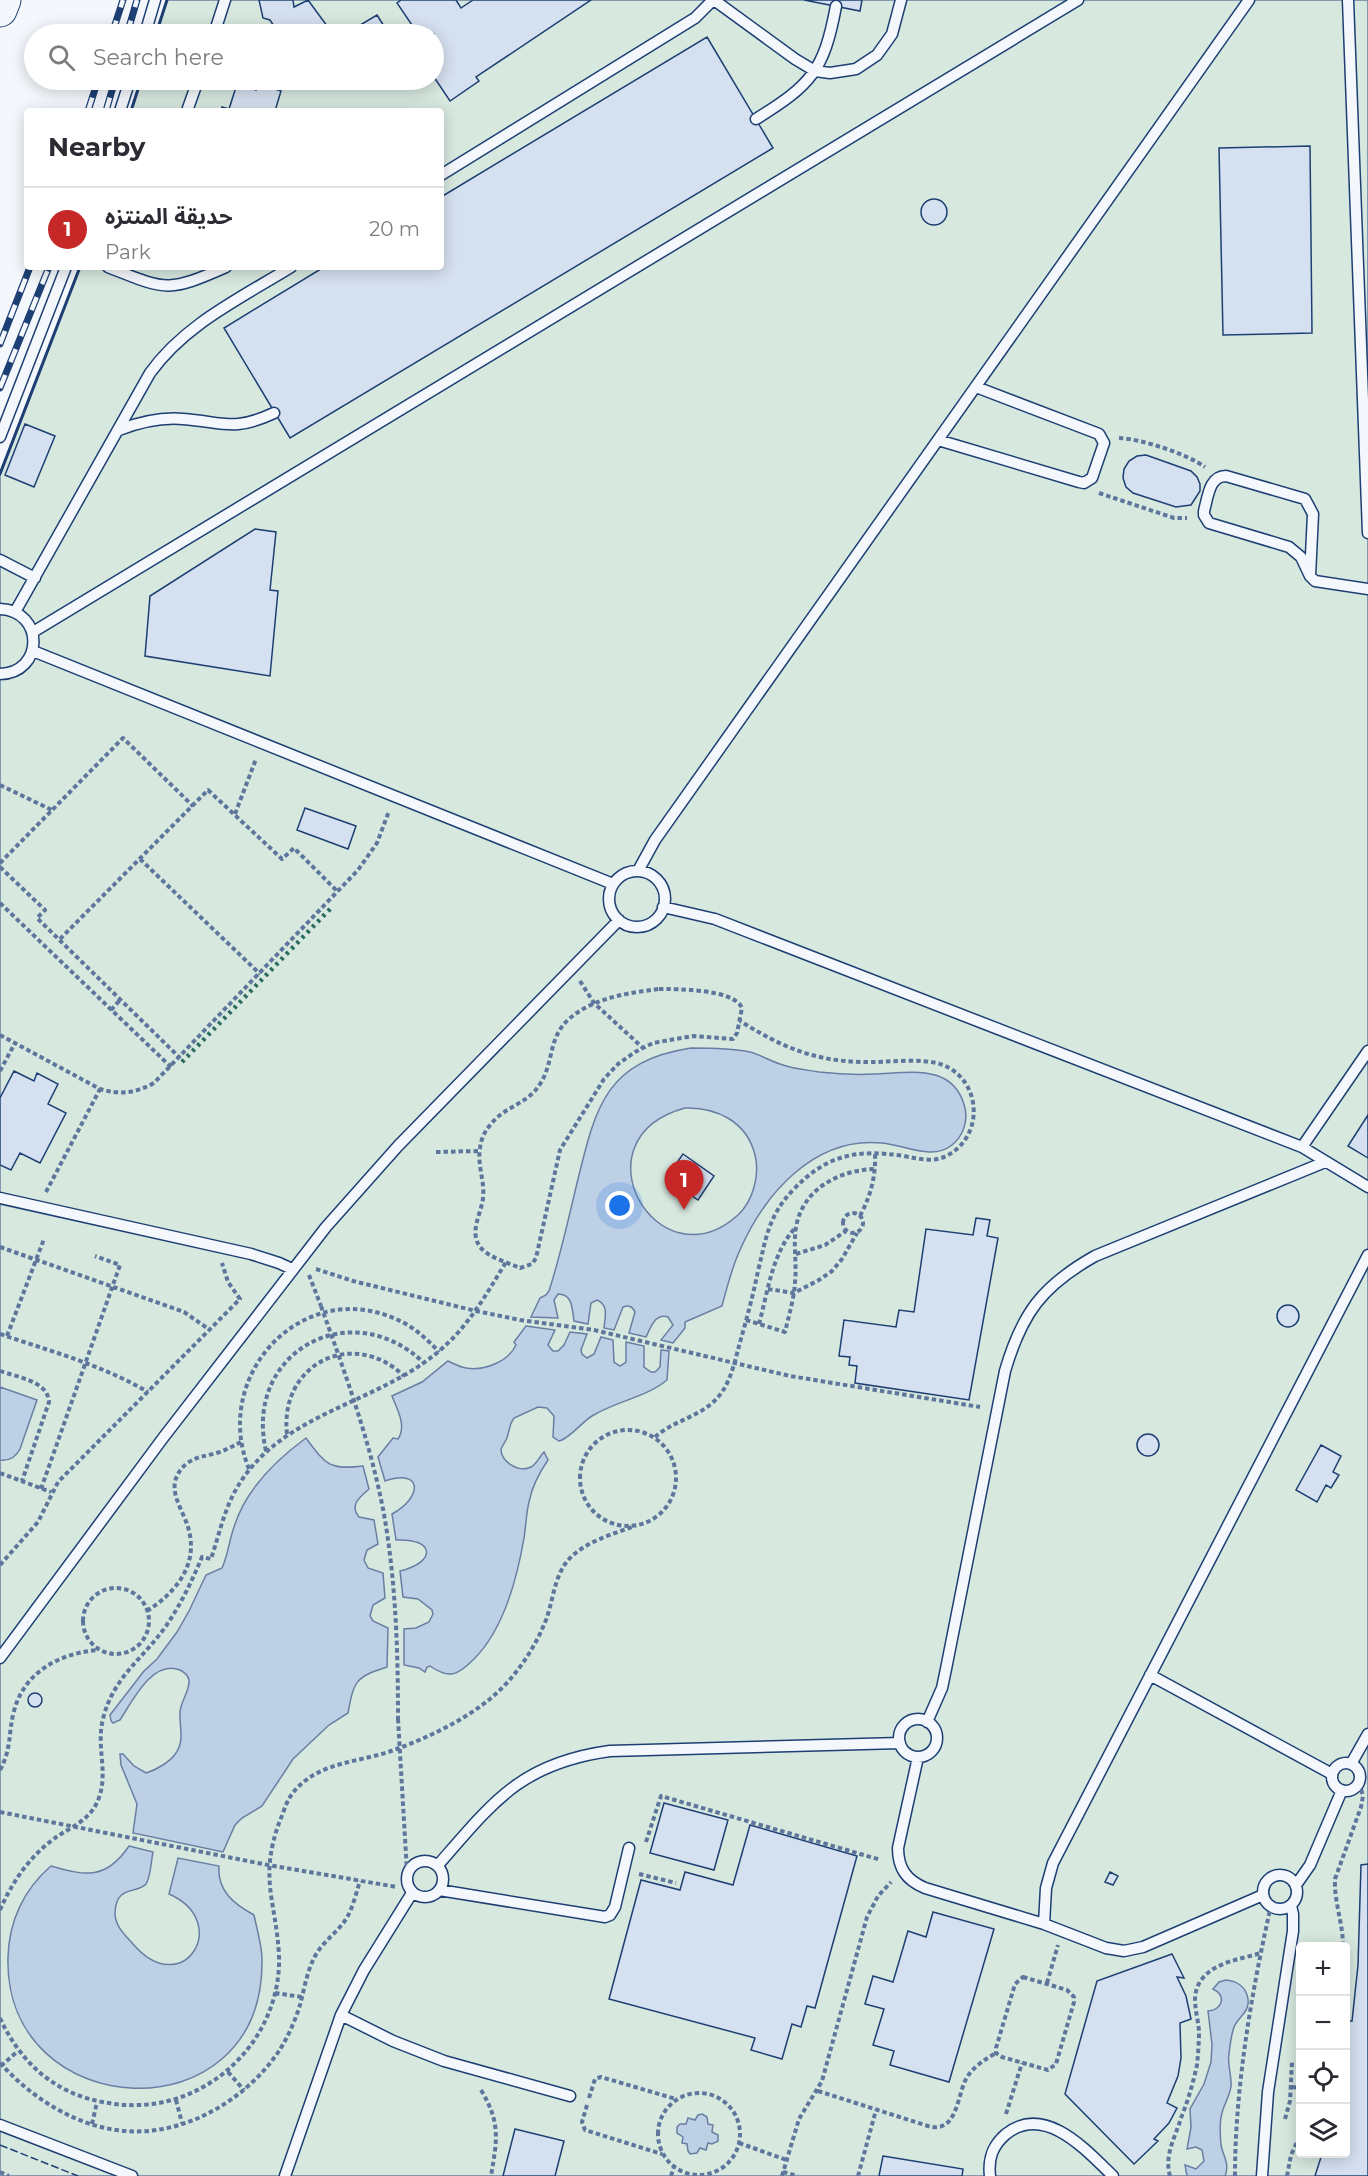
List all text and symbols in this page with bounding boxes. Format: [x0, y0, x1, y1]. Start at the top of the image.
search box [24, 24, 444, 90]
icon: search [45, 41, 78, 74]
text: Search here [93, 44, 224, 71]
text: Nearby [48, 131, 145, 163]
text: حديقة المنتزه [105, 203, 233, 230]
text: 1 [64, 217, 71, 241]
text: 20 m [369, 217, 420, 241]
text: Park [105, 240, 151, 264]
pin: 1 [664, 1160, 704, 1210]
your location [605, 1191, 634, 1220]
map controls [1296, 1942, 1350, 2158]
button: + [1296, 1942, 1350, 1996]
button: − [1296, 1996, 1350, 2050]
button: locate [1296, 2050, 1350, 2104]
button: layers [1296, 2104, 1350, 2158]

